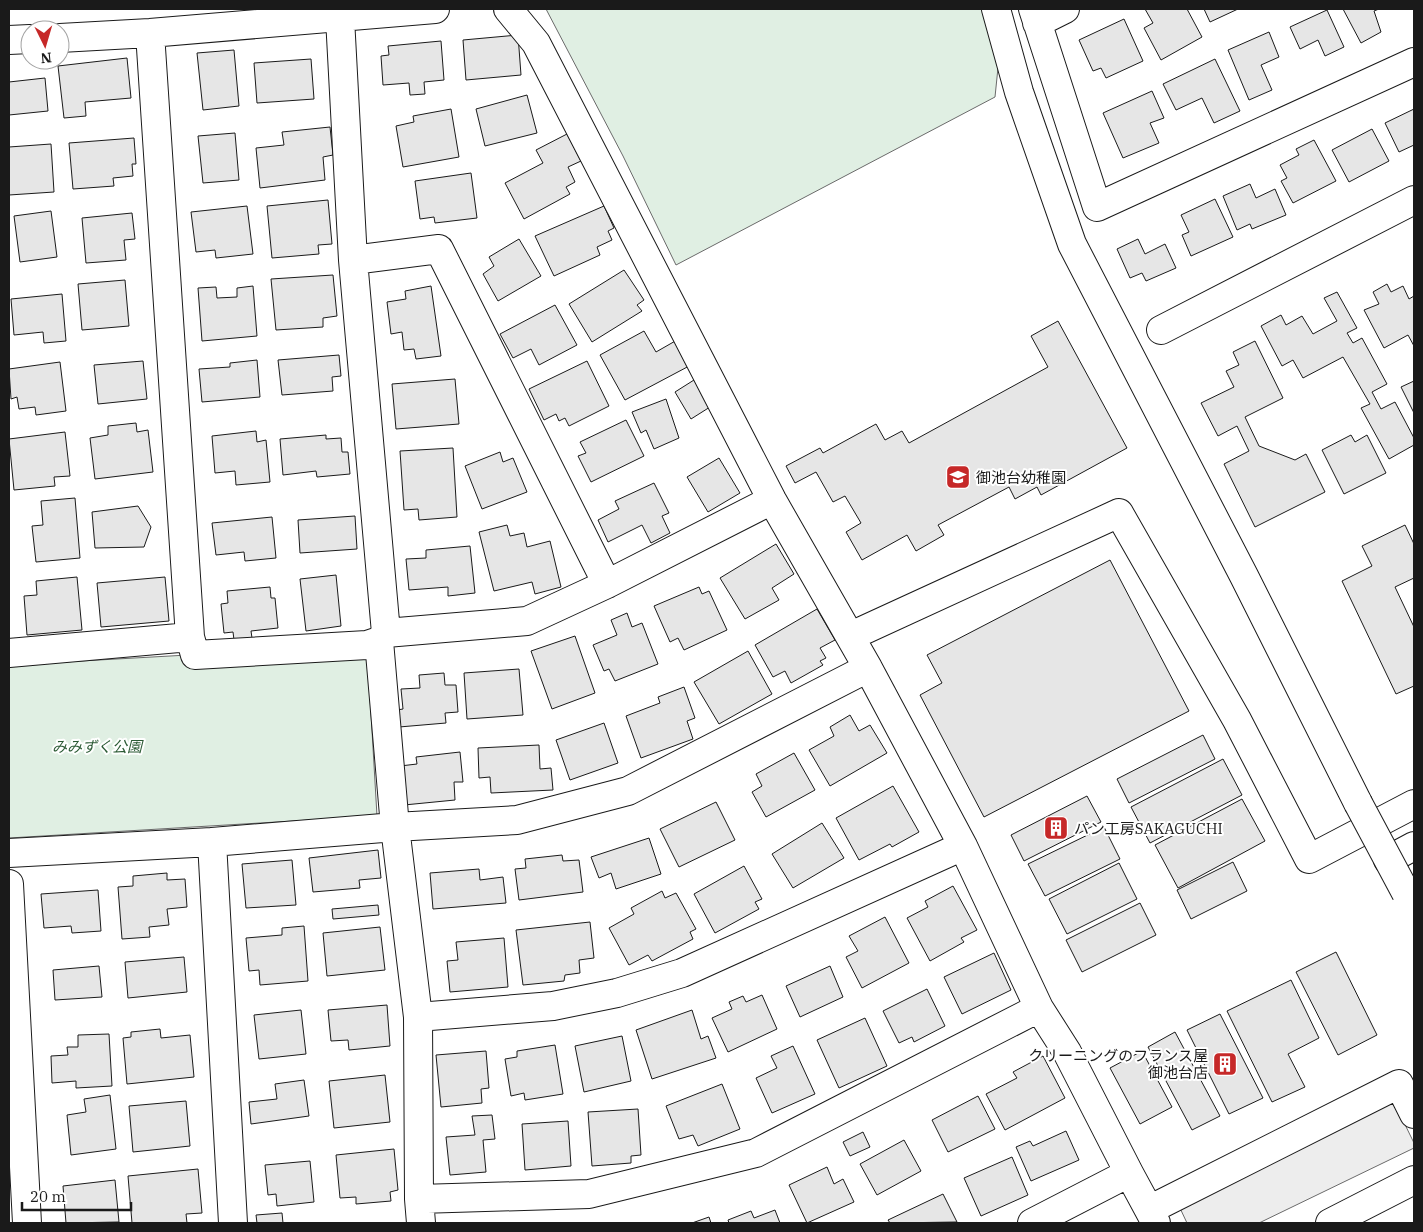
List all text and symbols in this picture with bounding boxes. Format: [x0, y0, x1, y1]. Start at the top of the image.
north arrow [20, 20, 70, 70]
text: N [40, 49, 52, 67]
school or university icon: 御池台幼稚園 [945, 464, 971, 490]
place label: 御池台幼稚園 [976, 468, 1066, 487]
park label: みみずく公園 [52, 737, 144, 756]
building icon: パン工房SAKAGUCHI [1043, 815, 1069, 841]
place label: パン工房SAKAGUCHI [1074, 819, 1223, 838]
place label: クリーニングのフランス屋 御池台店 [1028, 1046, 1208, 1082]
building icon: クリーニングのフランス屋 御池台店 [1212, 1051, 1238, 1077]
scale bar [22, 1180, 131, 1212]
text: 20 m [30, 1187, 66, 1206]

